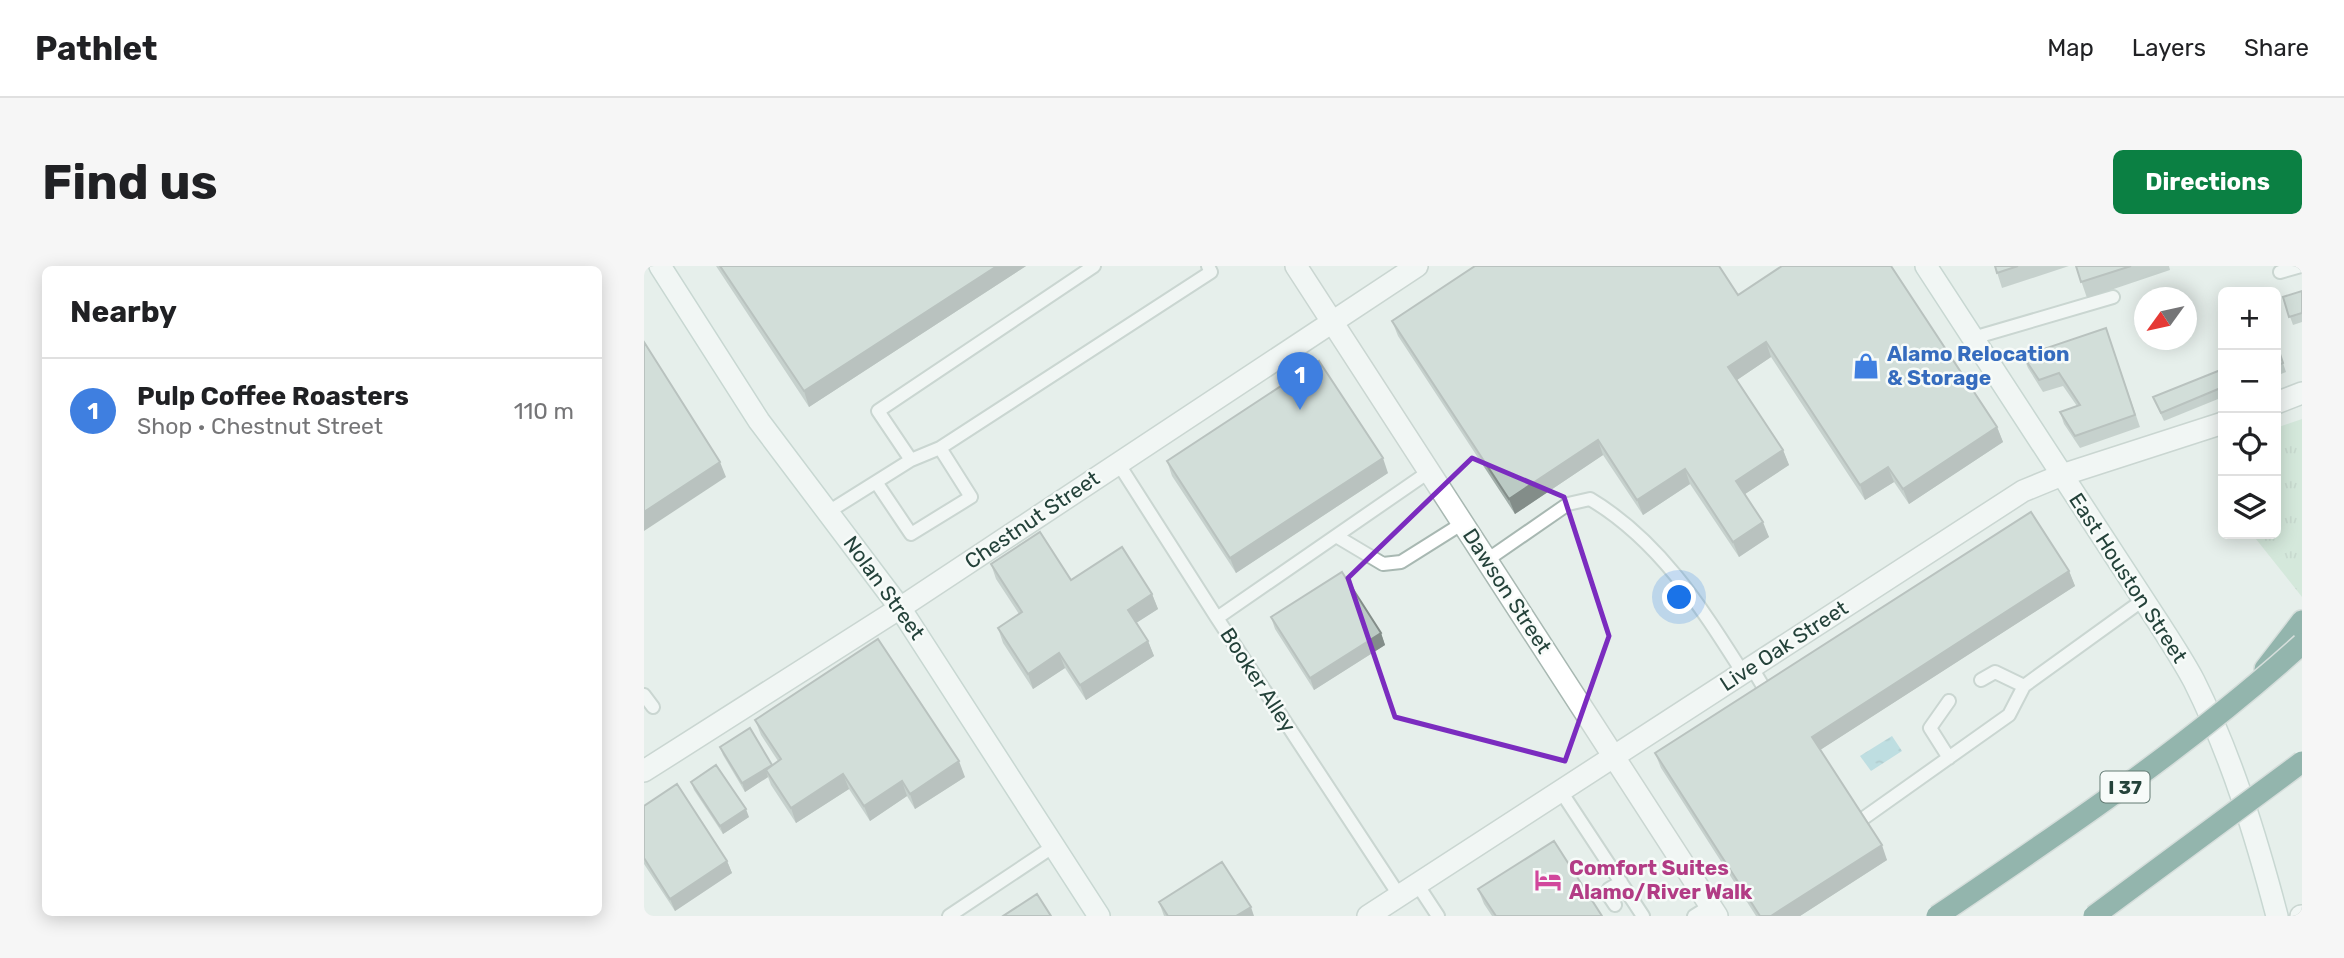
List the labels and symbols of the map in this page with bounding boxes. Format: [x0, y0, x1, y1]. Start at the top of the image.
north arrow [2134, 287, 2197, 350]
place label: Alamo Relocation & Storage [1887, 341, 2070, 390]
shop icon: Alamo Relocation & Storage [1851, 351, 1881, 381]
pin: 1 [1277, 352, 1323, 410]
street label: Chestnut Street [960, 465, 1104, 574]
street label: East Houston Street [2064, 488, 2193, 667]
street label: Dawson Street [1458, 524, 1557, 658]
street label: Nolan Street [838, 531, 930, 644]
your location [1662, 580, 1696, 614]
street label: Live Oak Street [1715, 595, 1852, 696]
street label: Booker Alley [1215, 623, 1302, 737]
road number: I 37 [2100, 772, 2150, 802]
place label: Comfort Suites Alamo/River Walk [1569, 855, 1753, 904]
hotel icon: Comfort Suites Alamo/River Walk [1533, 865, 1563, 895]

